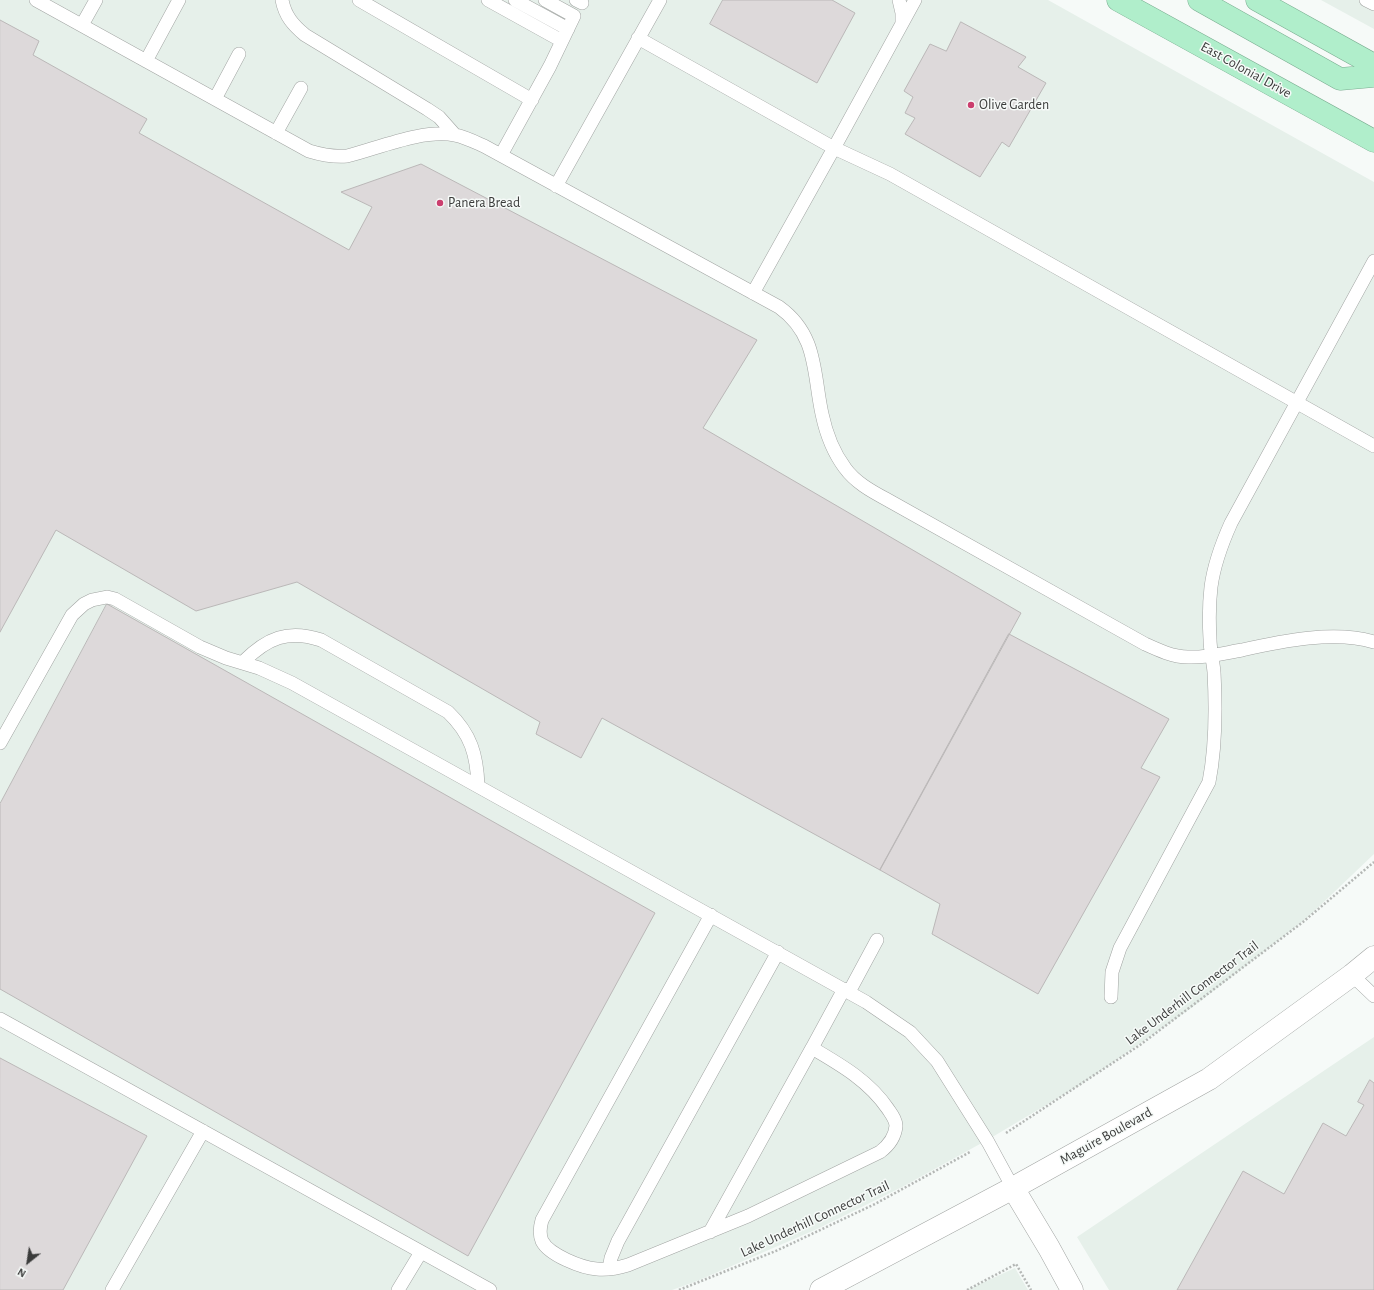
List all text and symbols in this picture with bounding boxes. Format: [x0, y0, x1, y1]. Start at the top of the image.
street label: East Colonial Drive [1198, 38, 1294, 102]
place label: Olive Garden [979, 97, 1049, 113]
marker: Olive Garden [966, 100, 976, 110]
place label: Panera Bread [448, 195, 520, 211]
marker: Panera Bread [435, 198, 445, 208]
street label: Lake Underhill Connector Trail [1122, 937, 1262, 1049]
street label: Maguire Boulevard [1057, 1104, 1155, 1168]
street label: Lake Underhill Connector Trail [738, 1177, 892, 1261]
north arrow [8, 1242, 48, 1282]
text: N [16, 1266, 28, 1280]

